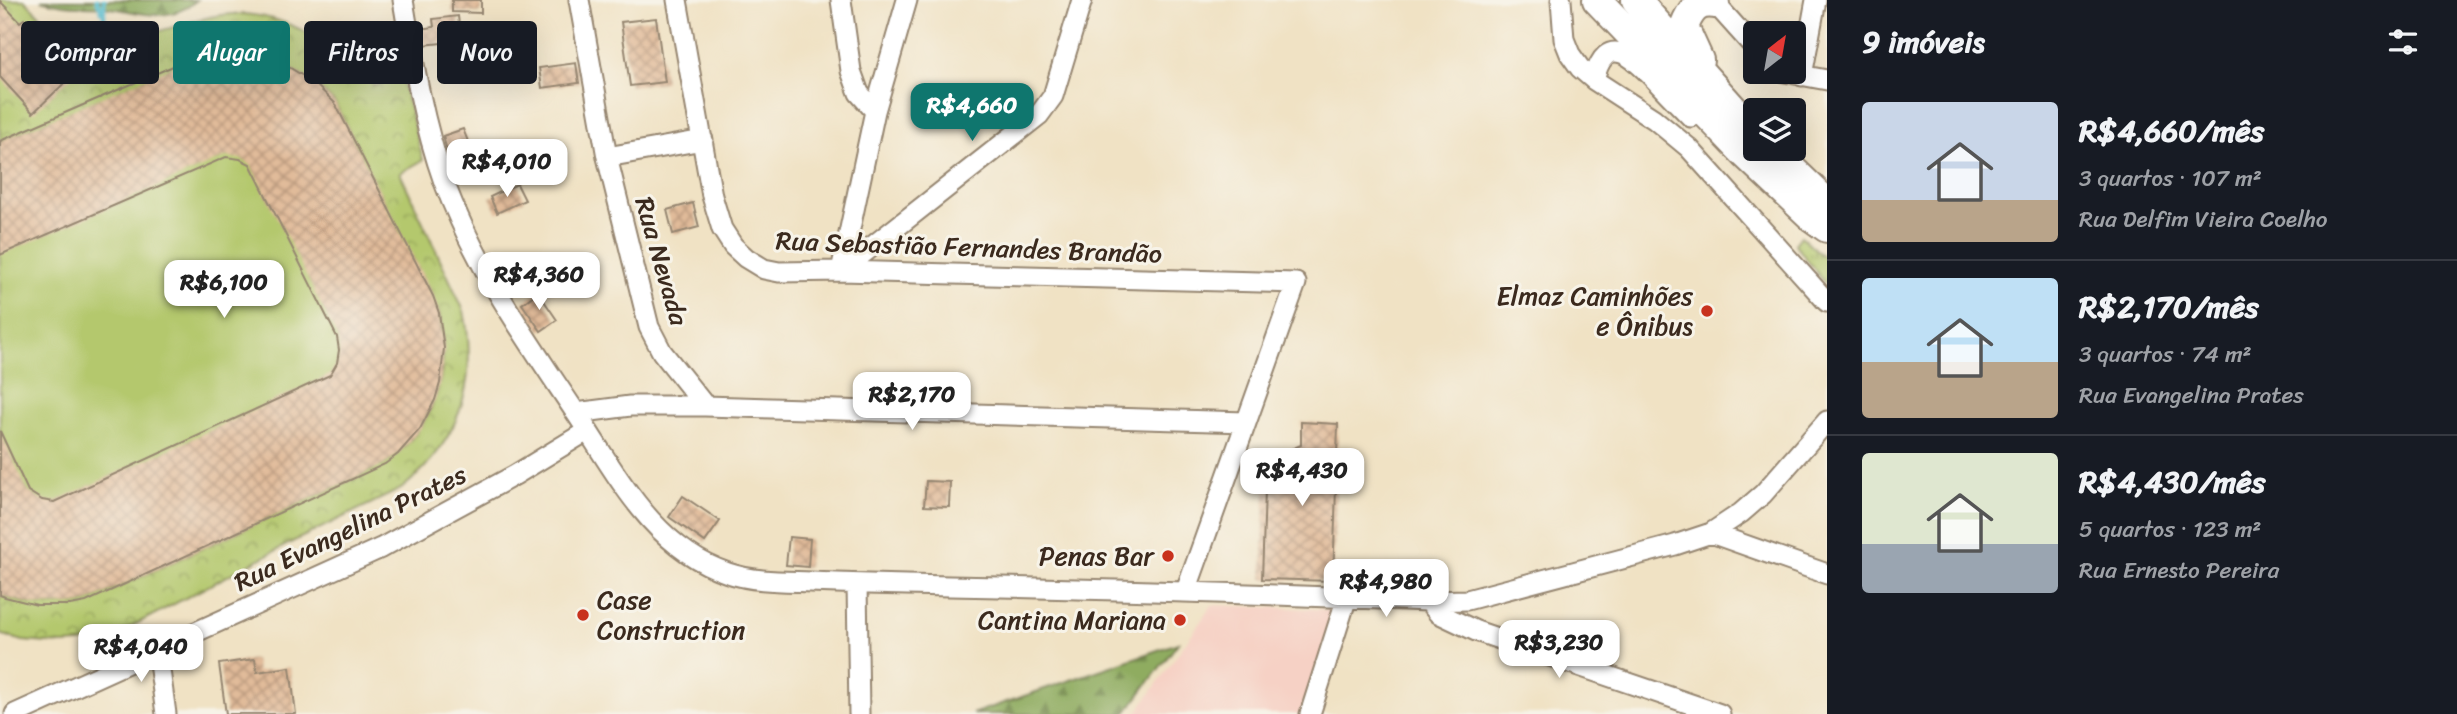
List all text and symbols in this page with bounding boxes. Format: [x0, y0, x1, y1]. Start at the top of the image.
text: 9 imóveis [1862, 15, 1985, 69]
chip: Comprar [21, 21, 159, 84]
chip: Alugar [173, 21, 290, 84]
chip: Filtros [304, 21, 423, 84]
chip: Novo [437, 21, 537, 84]
north arrow [1743, 21, 1806, 84]
map controls [1743, 21, 1806, 161]
icon: filters [2384, 23, 2422, 61]
pin: R$4,660 [907, 83, 1037, 143]
text: R$4,660 [927, 85, 1017, 126]
button: layers [1743, 98, 1806, 161]
text: R$4,660/mês [2079, 104, 2264, 158]
icon: home [1918, 130, 2002, 214]
pin: R$4,010 [442, 140, 572, 199]
text: R$4,010 [463, 141, 551, 182]
text: 3 quartos · 107 m² [2079, 158, 2262, 199]
street label: Rua Nevada [622, 191, 703, 332]
text: Rua Delfim Vieira Coelho [2079, 199, 2327, 240]
street label: Rua Sebastião Fernandes Brandão [775, 217, 1163, 277]
pin: R$4,360 [474, 252, 604, 312]
text: R$4,360 [494, 254, 584, 295]
pin: R$6,100 [159, 260, 289, 320]
text: R$6,100 [180, 262, 268, 303]
place label: Elmaz Caminhões e Ônibus [1496, 273, 1694, 349]
text: R$2,170/mês [2079, 280, 2259, 334]
marker: Elmaz Caminhões e Ônibus [1699, 303, 1715, 319]
icon: home [1918, 306, 2002, 390]
text: 3 quartos · 74 m² [2079, 334, 2252, 375]
pin: R$2,170 [847, 372, 977, 432]
text: R$2,170 [869, 374, 955, 415]
text: Rua Evangelina Prates [2079, 375, 2304, 416]
pin: R$4,430 [1237, 448, 1367, 508]
text: R$4,430 [1256, 450, 1348, 491]
street label: Rua Evangelina Prates [226, 452, 474, 604]
text: R$4,430/mês [2079, 455, 2266, 509]
icon: home [1918, 481, 2002, 565]
text: 5 quartos · 123 m² [2079, 509, 2261, 550]
place label: Penas Bar [1039, 533, 1155, 579]
marker: Penas Bar [1160, 548, 1176, 564]
text: Rua Ernesto Pereira [2079, 550, 2279, 591]
pin: R$4,980 [1321, 560, 1451, 619]
text: R$4,980 [1340, 561, 1432, 602]
place label: Case Construction [597, 577, 745, 653]
place label: Cantina Mariana [978, 597, 1166, 643]
marker: Case Construction [575, 607, 591, 623]
marker: Cantina Mariana [1172, 612, 1188, 628]
pin: R$3,230 [1494, 620, 1624, 680]
text: R$3,230 [1515, 622, 1603, 663]
pin: R$4,040 [76, 624, 206, 684]
text: R$4,040 [94, 626, 188, 667]

